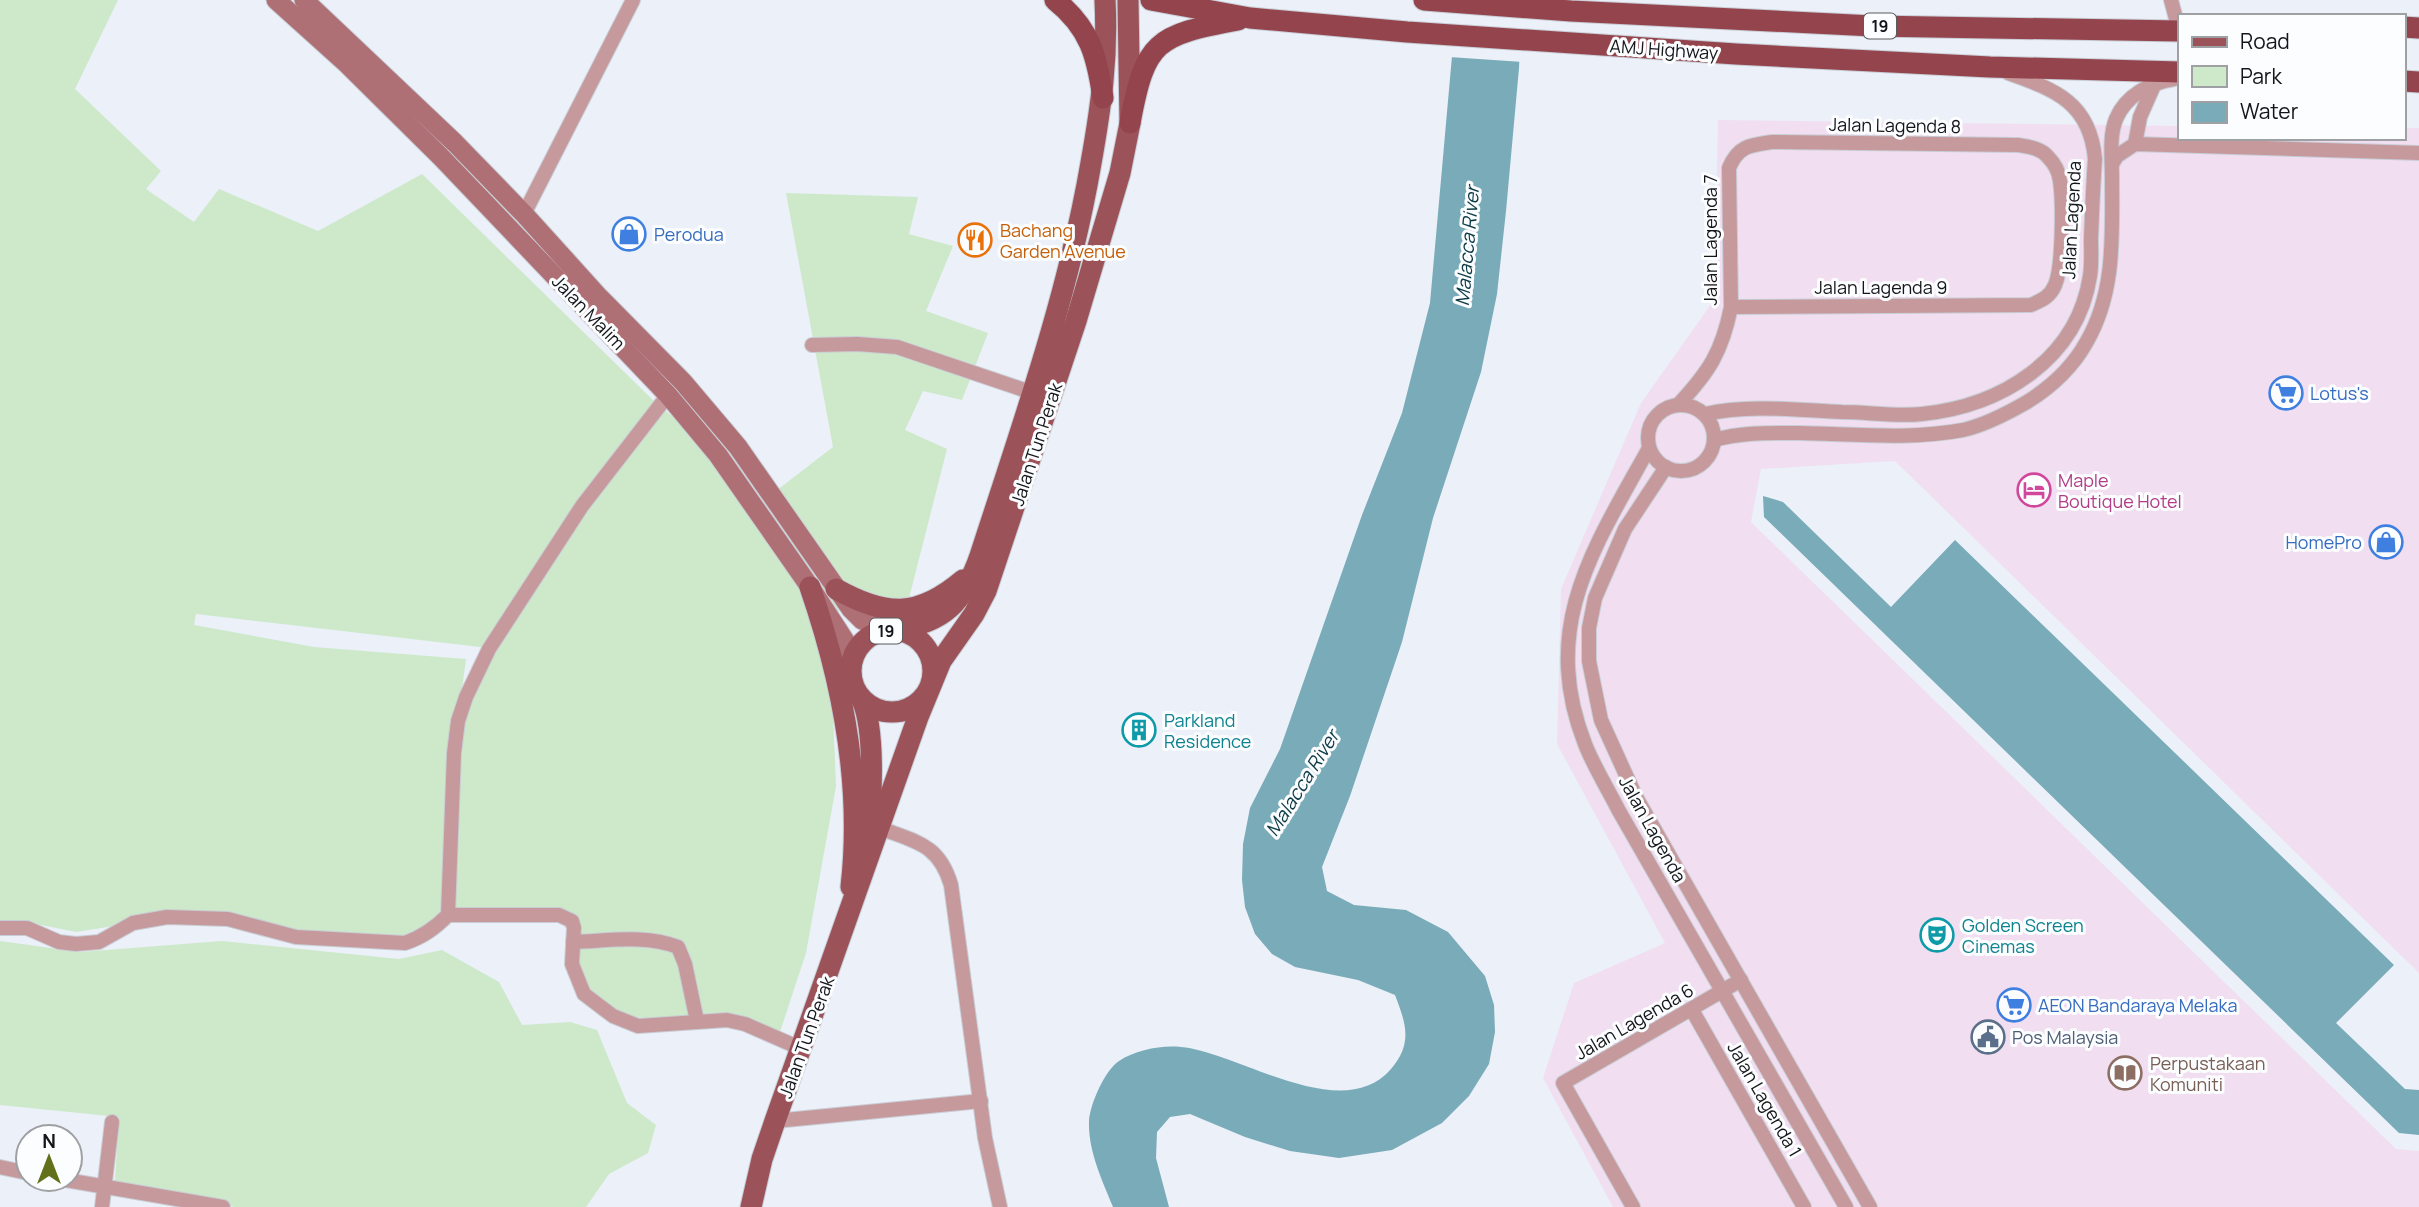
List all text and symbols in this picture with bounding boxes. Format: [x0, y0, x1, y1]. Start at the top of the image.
road number: 19 [1864, 14, 1896, 38]
legend [2178, 14, 2405, 140]
text: Road [2240, 27, 2290, 55]
street label: AMJ Highway [1609, 33, 1719, 65]
text: Park [2240, 62, 2282, 90]
text: Water [2240, 97, 2299, 125]
street label: Jalan Lagenda 8 [1829, 112, 1961, 138]
street label: Jalan Lagenda [2056, 160, 2086, 280]
street label: Jalan Lagenda 7 [1698, 175, 1722, 305]
water label: Malacca River [1449, 183, 1485, 307]
shop icon: Perodua [610, 215, 648, 253]
place label: Bachang Garden Avenue [1000, 218, 1126, 263]
restaurant icon: Bachang Garden Avenue [956, 221, 994, 259]
place label: Perodua [654, 222, 724, 246]
street label: Jalan Malim [547, 269, 631, 355]
street label: Jalan Lagenda 9 [1815, 275, 1948, 299]
supermarket icon: Lotus's [2267, 374, 2305, 412]
street label: Jalan Tun Perak [1005, 378, 1068, 509]
place label: Lotus's [2310, 381, 2369, 405]
place label: Maple Boutique Hotel [2058, 468, 2182, 513]
hotel icon: Maple Boutique Hotel [2015, 471, 2053, 509]
shop icon: HomePro [2367, 523, 2405, 561]
place label: HomePro [2285, 530, 2362, 554]
road number: 19 [870, 618, 902, 644]
place label: Parkland Residence [1164, 708, 1251, 753]
building icon: Parkland Residence [1120, 711, 1158, 749]
water label: Malacca River [1259, 723, 1346, 841]
street label: Jalan Lagenda [1614, 771, 1692, 887]
place label: Golden Screen Cinemas [1962, 913, 2084, 958]
theatre icon: Golden Screen Cinemas [1918, 916, 1956, 954]
street label: Jalan Tun Perak [773, 972, 840, 1101]
street label: Jalan Lagenda 6 [1570, 977, 1698, 1065]
supermarket icon: AEON Bandaraya Melaka [1995, 986, 2033, 1024]
place label: AEON Bandaraya Melaka [2038, 993, 2238, 1017]
public building icon: Pos Malaysia [1969, 1018, 2007, 1056]
place label: Pos Malaysia [2012, 1025, 2118, 1049]
street label: Jalan Lagenda 1 [1722, 1037, 1808, 1161]
place label: Perpustakaan Komuniti [2150, 1051, 2265, 1096]
library icon: Perpustakaan Komuniti [2106, 1054, 2144, 1092]
north arrow [14, 1123, 84, 1193]
text: N [42, 1128, 56, 1154]

